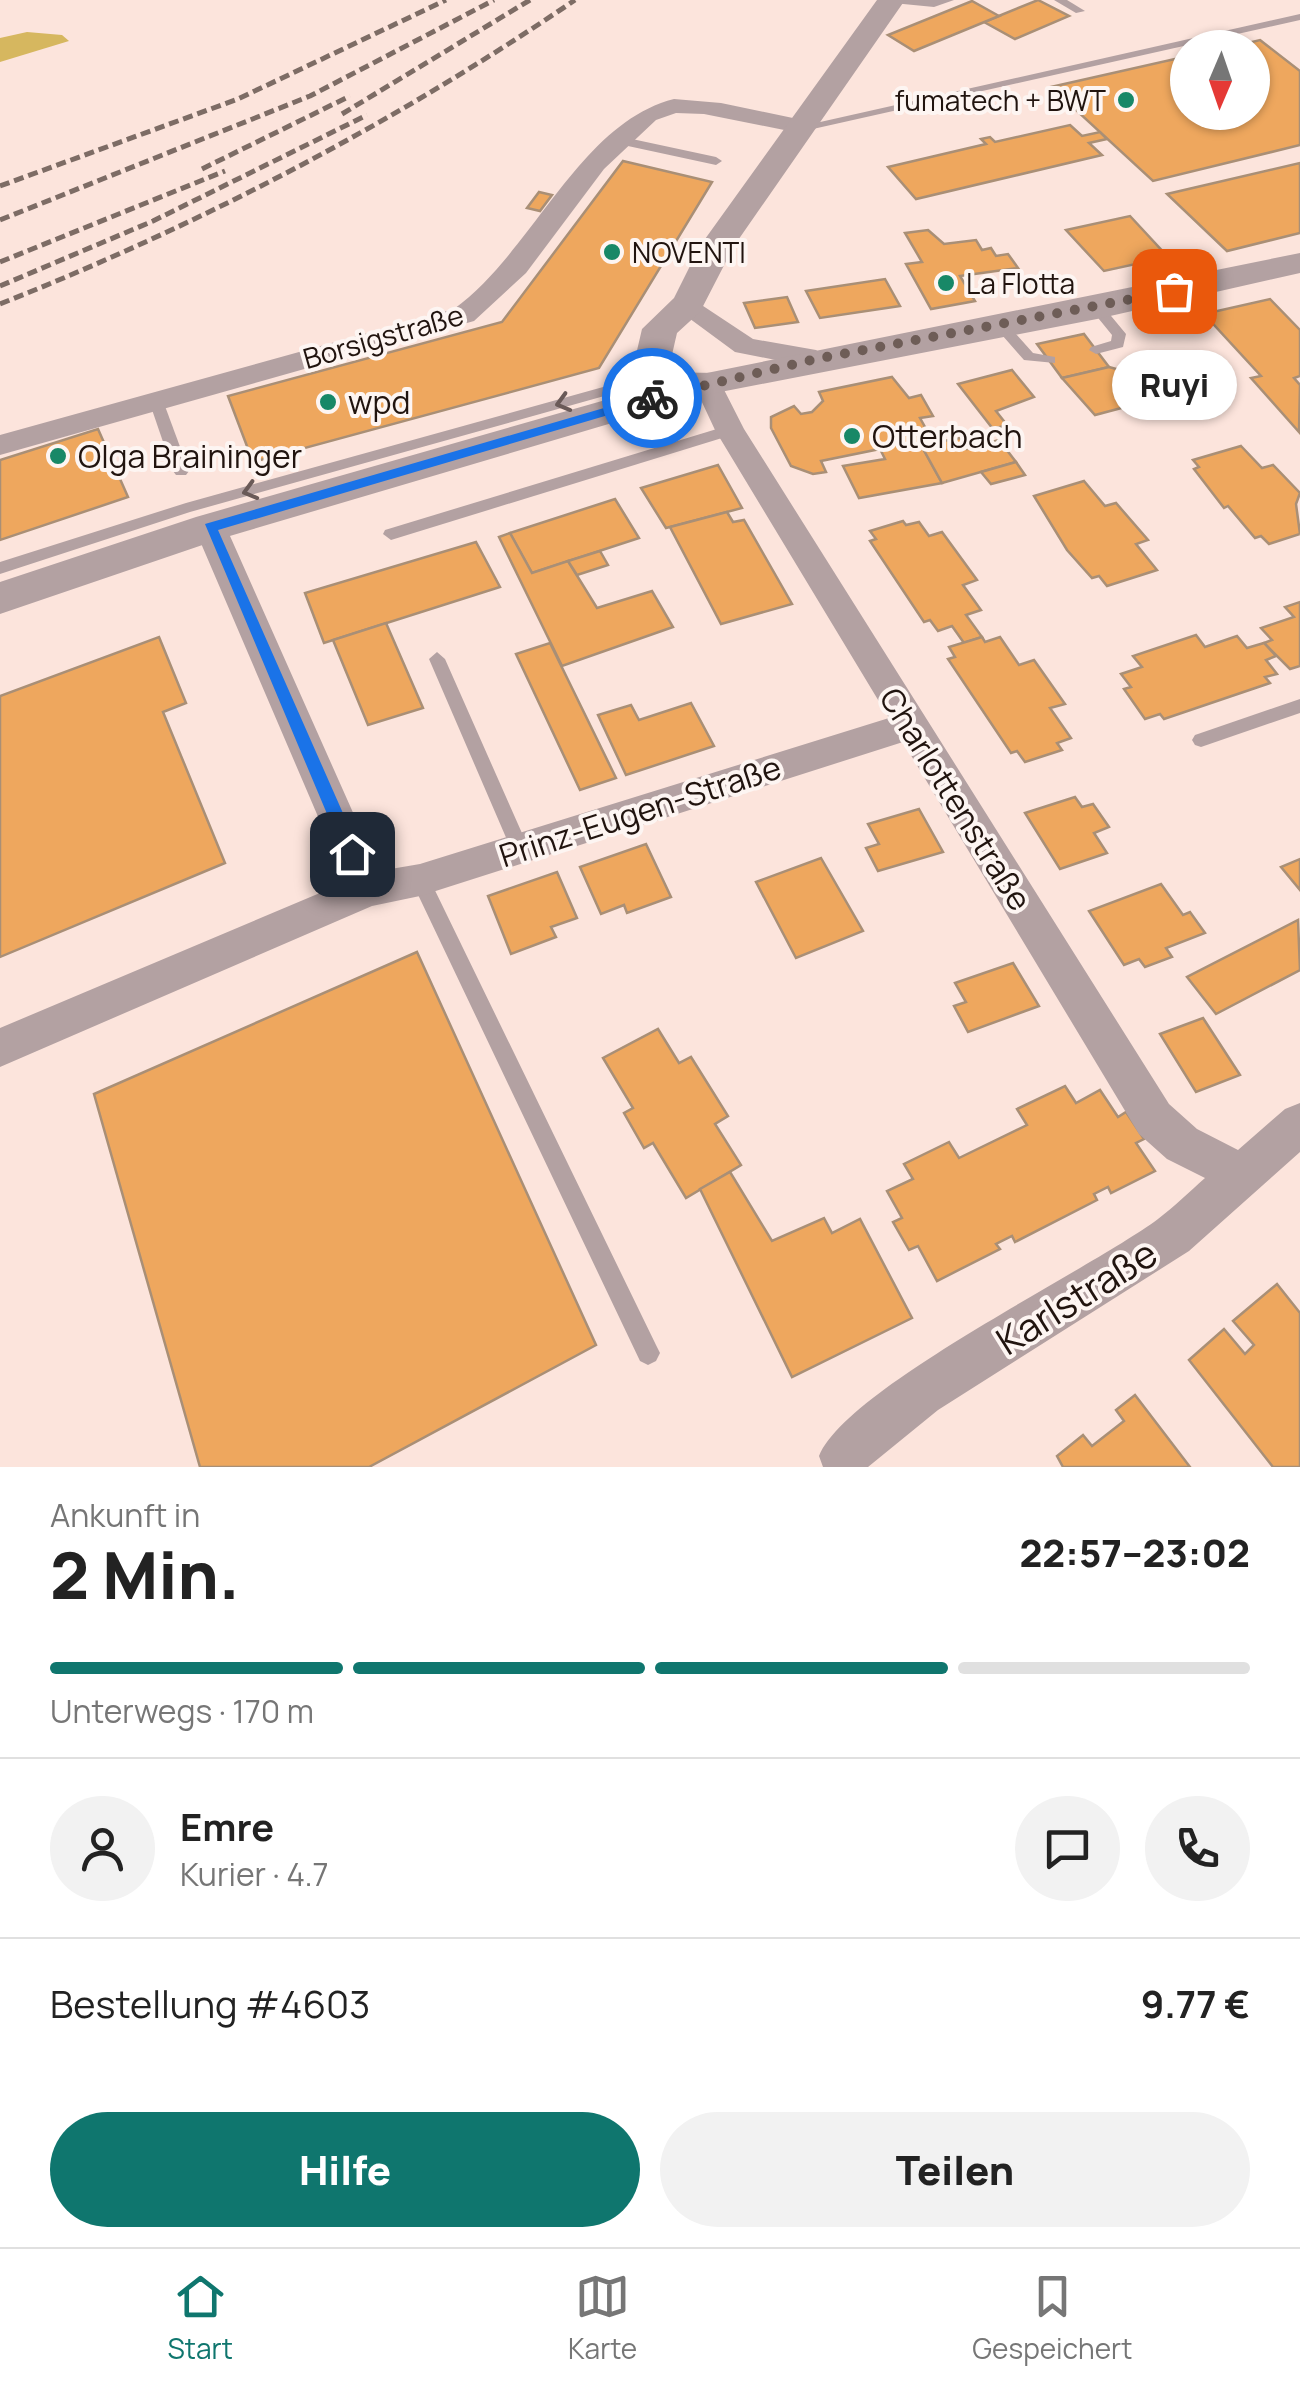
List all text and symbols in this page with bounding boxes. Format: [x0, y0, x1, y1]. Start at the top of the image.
north arrow [1170, 30, 1270, 130]
map controls [1170, 30, 1270, 130]
place label: fumatech + BWT [894, 81, 1106, 119]
marker: fumatech + BWT [1115, 89, 1137, 111]
place label: NOVENTI [632, 233, 746, 271]
marker: NOVENTI [601, 241, 623, 263]
pin [1132, 249, 1217, 334]
place label: La Flotta [966, 264, 1075, 302]
icon: bag [1147, 264, 1202, 319]
marker: La Flotta [935, 272, 957, 294]
street label: Borsigstraße [298, 295, 468, 377]
courier [602, 348, 702, 448]
callout: Ruyi [1112, 351, 1236, 421]
text: Ruyi [1140, 363, 1209, 407]
icon: bike [625, 371, 680, 426]
place label: wpd [348, 380, 410, 424]
marker: wpd [317, 391, 339, 413]
one-way arrow [554, 391, 572, 412]
place label: Otterbach [872, 414, 1023, 458]
marker: Otterbach [841, 425, 863, 447]
place label: Olga Braininger [78, 434, 302, 478]
marker: Olga Braininger [47, 445, 69, 467]
one-way arrow [242, 479, 259, 500]
street label: Charlottenstraße [870, 679, 1042, 919]
street label: Prinz-Eugen-Straße [494, 745, 786, 877]
pin [310, 812, 395, 897]
icon: home [325, 827, 380, 882]
street label: Karlstraße [986, 1226, 1166, 1366]
text: Ankunft in [50, 1493, 200, 1537]
text: 22:57–23:02 [1019, 1526, 1250, 1578]
text: 2 Min. [50, 1530, 240, 1619]
text: Unterwegs · 170 m [50, 1689, 314, 1733]
button: person [50, 1796, 155, 1901]
button: chat [1015, 1796, 1120, 1901]
button: phone [1145, 1796, 1250, 1901]
text: Emre [180, 1800, 274, 1852]
text: Kurier · 4.7 [180, 1852, 329, 1896]
text: Bestellung #4603 [50, 1977, 370, 2029]
text: 9.77 € [1141, 1977, 1250, 2029]
button: Hilfe [50, 2112, 640, 2227]
button: Teilen [660, 2112, 1250, 2227]
tab: Start [168, 2269, 233, 2367]
tab: Karte [568, 2269, 637, 2367]
tab: Gespeichert [972, 2269, 1132, 2367]

